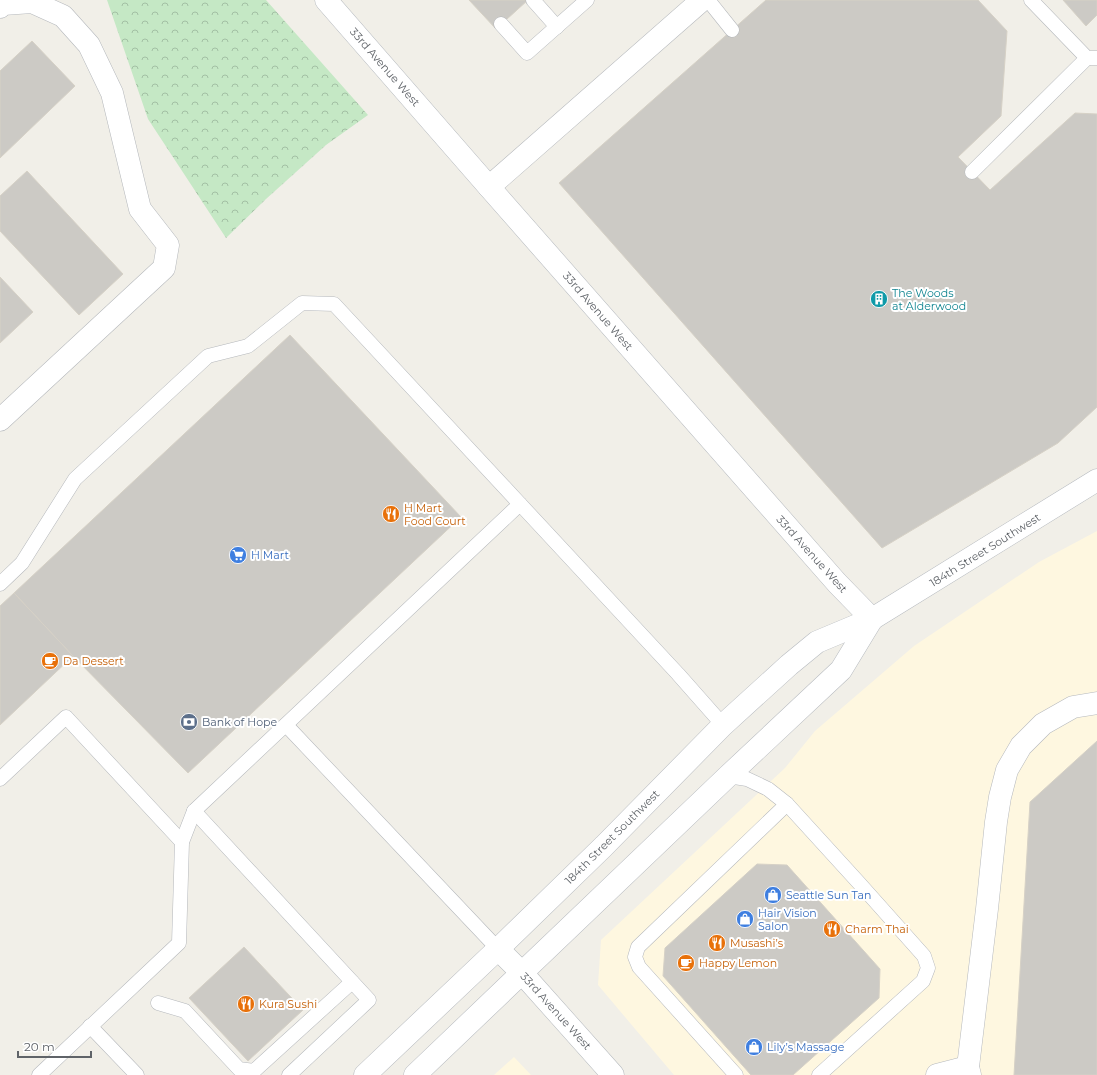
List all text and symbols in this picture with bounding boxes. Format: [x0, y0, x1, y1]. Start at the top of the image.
street label: 33rd Avenue West [347, 25, 423, 110]
street label: 33rd Avenue West [560, 269, 636, 354]
place label: The Woods at Alderwood [892, 286, 966, 313]
building icon: The Woods at Alderwood [869, 289, 889, 309]
place label: H Mart Food Court [404, 501, 466, 528]
restaurant icon: H Mart Food Court [381, 504, 401, 524]
street label: 184th Street Southwest [927, 510, 1043, 590]
street label: 33rd Avenue West [774, 512, 851, 596]
supermarket icon: H Mart [228, 545, 248, 565]
place label: H Mart [251, 548, 289, 562]
cafe icon: Da Dessert [40, 651, 60, 671]
place label: Da Dessert [63, 654, 124, 668]
bank icon: Bank of Hope [179, 712, 199, 732]
place label: Bank of Hope [202, 715, 277, 729]
street label: 184th Street Southwest [562, 786, 663, 887]
shop icon: Seattle Sun Tan [763, 885, 783, 905]
place label: Seattle Sun Tan [786, 888, 871, 902]
place label: Hair Vision Salon [758, 906, 817, 933]
shop icon: Hair Vision Salon [735, 909, 755, 929]
restaurant icon: Charm Thai [822, 919, 842, 939]
place label: Charm Thai [845, 922, 909, 936]
restaurant icon: Musashi’s [707, 933, 727, 953]
place label: Musashi’s [730, 936, 784, 950]
cafe icon: Happy Lemon [676, 953, 696, 973]
place label: Happy Lemon [699, 956, 777, 970]
street label: 33rd Avenue West [518, 969, 595, 1053]
restaurant icon: Kura Sushi [236, 994, 256, 1014]
place label: Kura Sushi [259, 997, 317, 1011]
scale bar [18, 1033, 91, 1059]
shop icon: Lily’s Massage [744, 1037, 764, 1057]
text: 20 m [24, 1039, 55, 1054]
place label: Lily’s Massage [767, 1040, 845, 1054]

